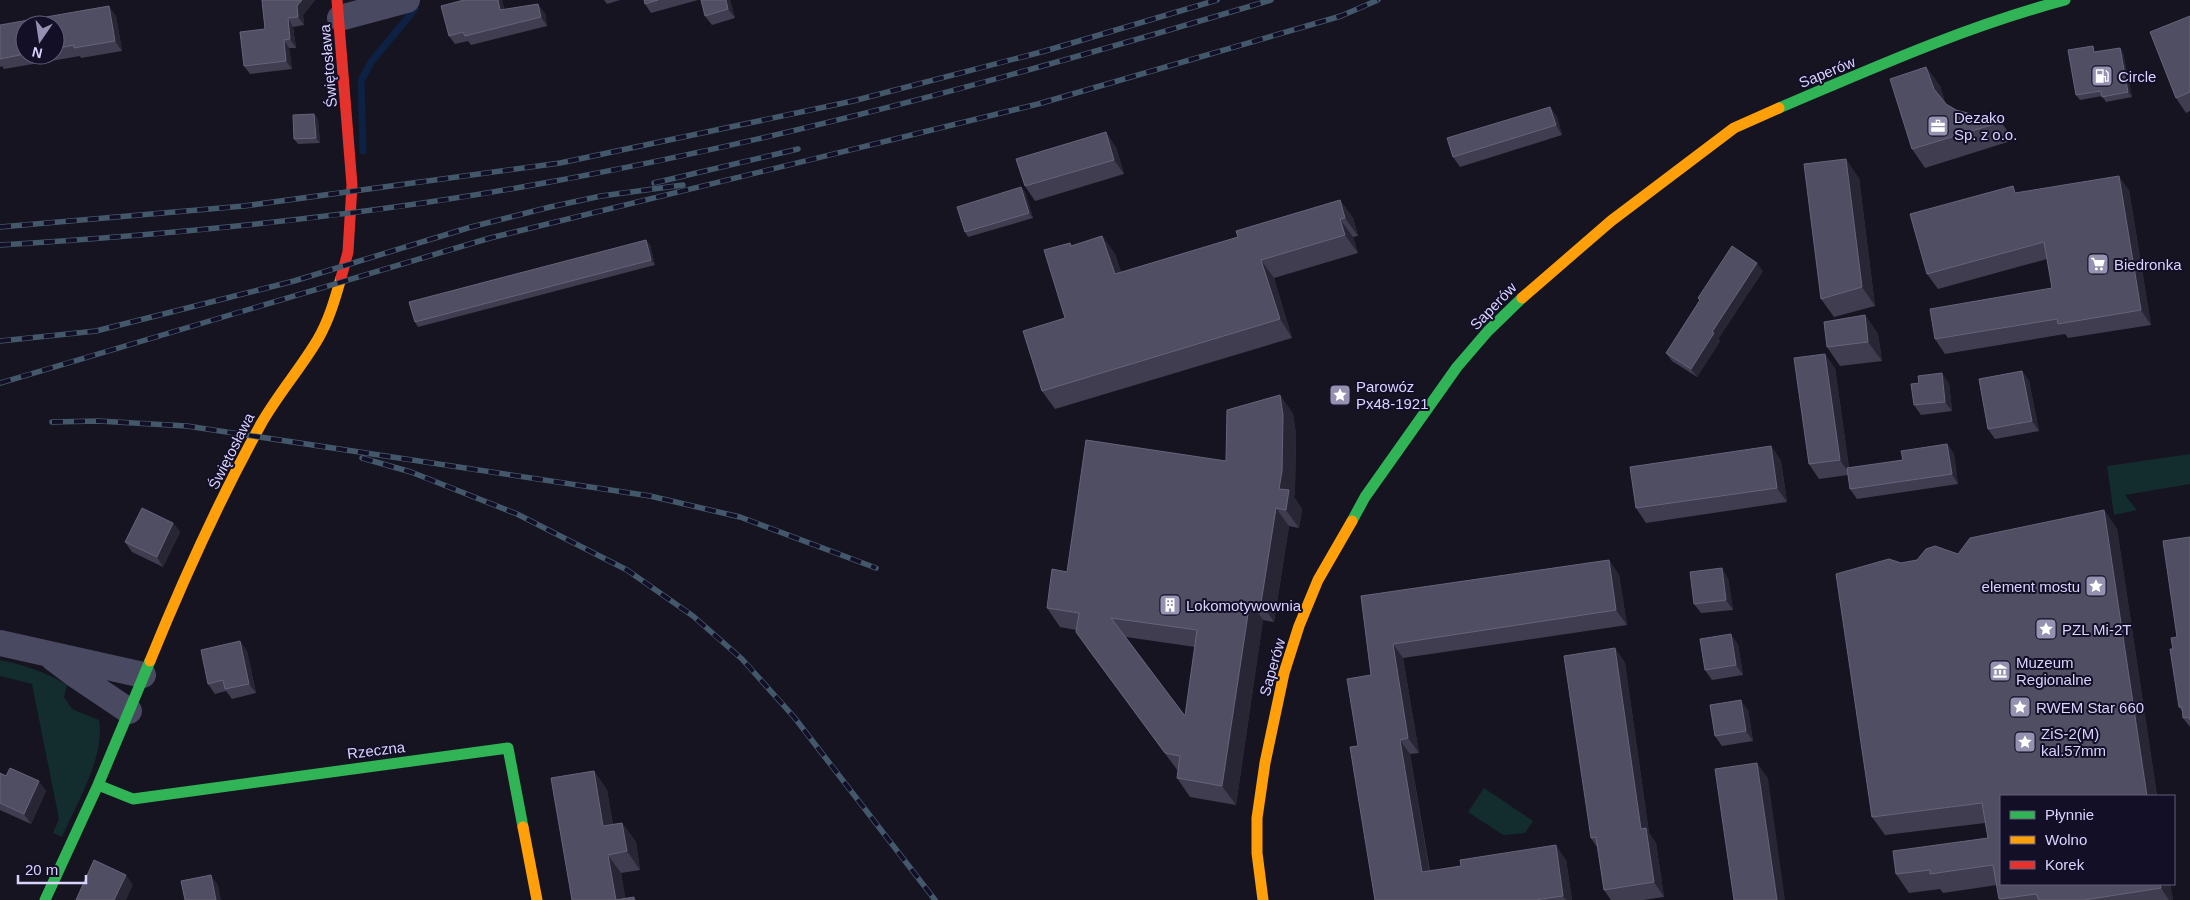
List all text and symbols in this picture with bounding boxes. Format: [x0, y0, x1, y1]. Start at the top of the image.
north arrow [15, 15, 65, 65]
street label: Świętosława [316, 23, 340, 108]
text: N [30, 44, 44, 62]
street label: Saperów [1796, 53, 1858, 91]
fuel station icon: Circle [2090, 64, 2114, 88]
place label: Circle [2118, 68, 2156, 85]
place label: Dezako Sp. z o.o. [1954, 109, 2017, 143]
office icon: Dezako Sp. z o.o. [1926, 114, 1950, 138]
supermarket icon: Biedronka [2086, 252, 2110, 276]
place label: Biedronka [2114, 256, 2182, 273]
street label: Saperów [1466, 279, 1520, 333]
place label: Parowóz Px48-1921 [1356, 378, 1429, 412]
place icon: Parowóz Px48-1921 [1328, 383, 1352, 407]
street label: Świętosława [205, 409, 258, 492]
place icon: element mostu [2084, 574, 2108, 598]
place label: element mostu [1982, 578, 2080, 595]
building icon: Lokomotywownia [1158, 593, 1182, 617]
place label: Lokomotywownia [1186, 597, 1302, 614]
place icon: PZL Mi-2T [2034, 617, 2058, 641]
place label: PZL Mi-2T [2062, 621, 2131, 638]
street label: Saperów [1256, 636, 1288, 698]
place label: Muzeum Regionalne [2016, 654, 2092, 688]
museum icon: Muzeum Regionalne [1988, 659, 2012, 683]
place icon: RWEM Star 660 [2008, 695, 2032, 719]
place label: RWEM Star 660 [2036, 699, 2144, 716]
place label: ZiS-2(M) kal.57mm [2041, 725, 2106, 759]
place icon: ZiS-2(M) kal.57mm [2013, 730, 2037, 754]
street label: Rzeczna [346, 738, 407, 762]
legend [2000, 795, 2175, 885]
text: Płynnie [2045, 806, 2094, 823]
text: Wolno [2045, 831, 2087, 848]
scale bar [18, 852, 85, 884]
text: Korek [2045, 856, 2085, 873]
text: 20 m [25, 861, 58, 878]

